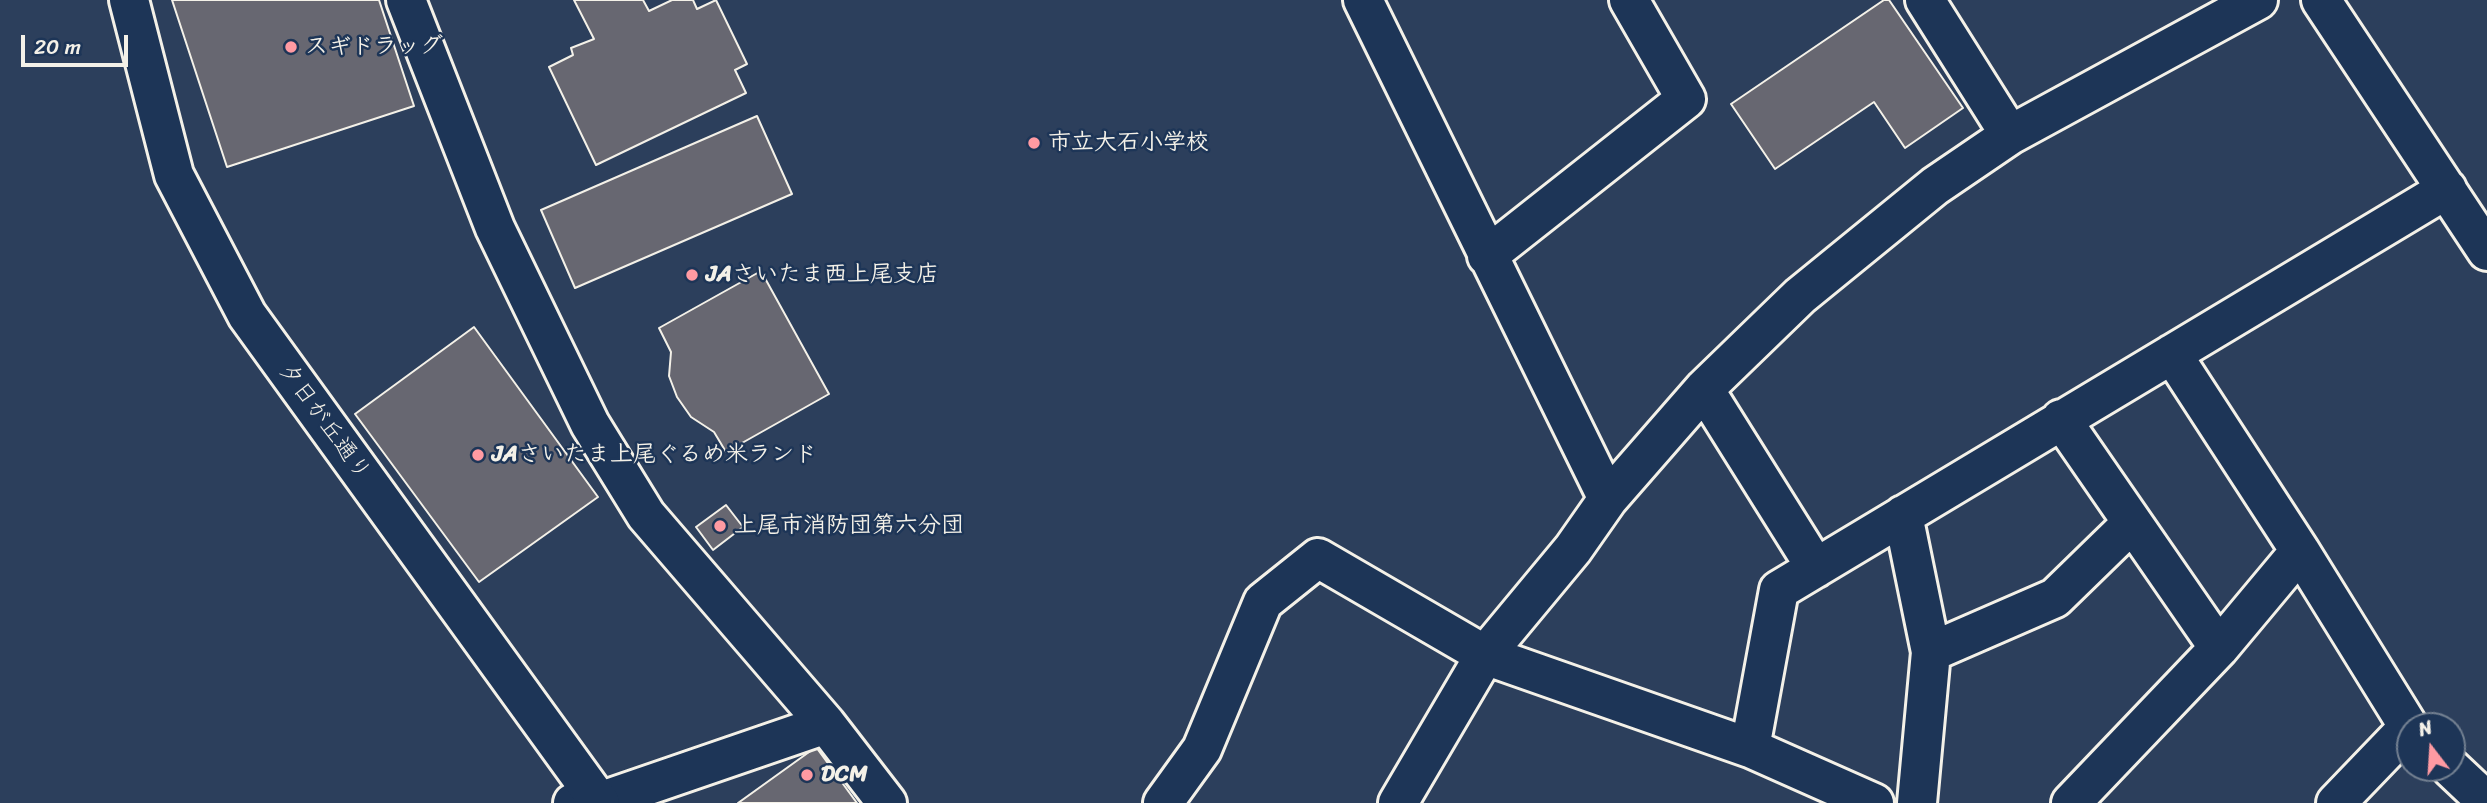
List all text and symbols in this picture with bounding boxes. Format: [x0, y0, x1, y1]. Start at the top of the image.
scale bar [24, 21, 131, 65]
text: 20 m [34, 28, 81, 66]
place label: スギドラッグ [305, 33, 443, 61]
marker: スギドラッグ [283, 39, 299, 55]
place label: 市立大石小学校 [1048, 129, 1209, 157]
marker: 市立大石小学校 [1026, 135, 1042, 151]
place label: JAさいたま西上尾支店 [706, 261, 939, 289]
marker: JAさいたま西上尾支店 [684, 267, 700, 283]
street label: 夕日が丘通り [272, 358, 376, 486]
place label: JAさいたま上尾ぐるめ米ランド [492, 441, 817, 469]
marker: JAさいたま上尾ぐるめ米ランド [470, 447, 486, 463]
place label: 上尾市消防団第六分団 [734, 512, 964, 540]
marker: 上尾市消防団第六分団 [712, 518, 728, 534]
text: N [2414, 711, 2436, 746]
north arrow [2396, 712, 2466, 782]
place label: DCM [821, 761, 868, 789]
marker: DCM [799, 767, 815, 783]

